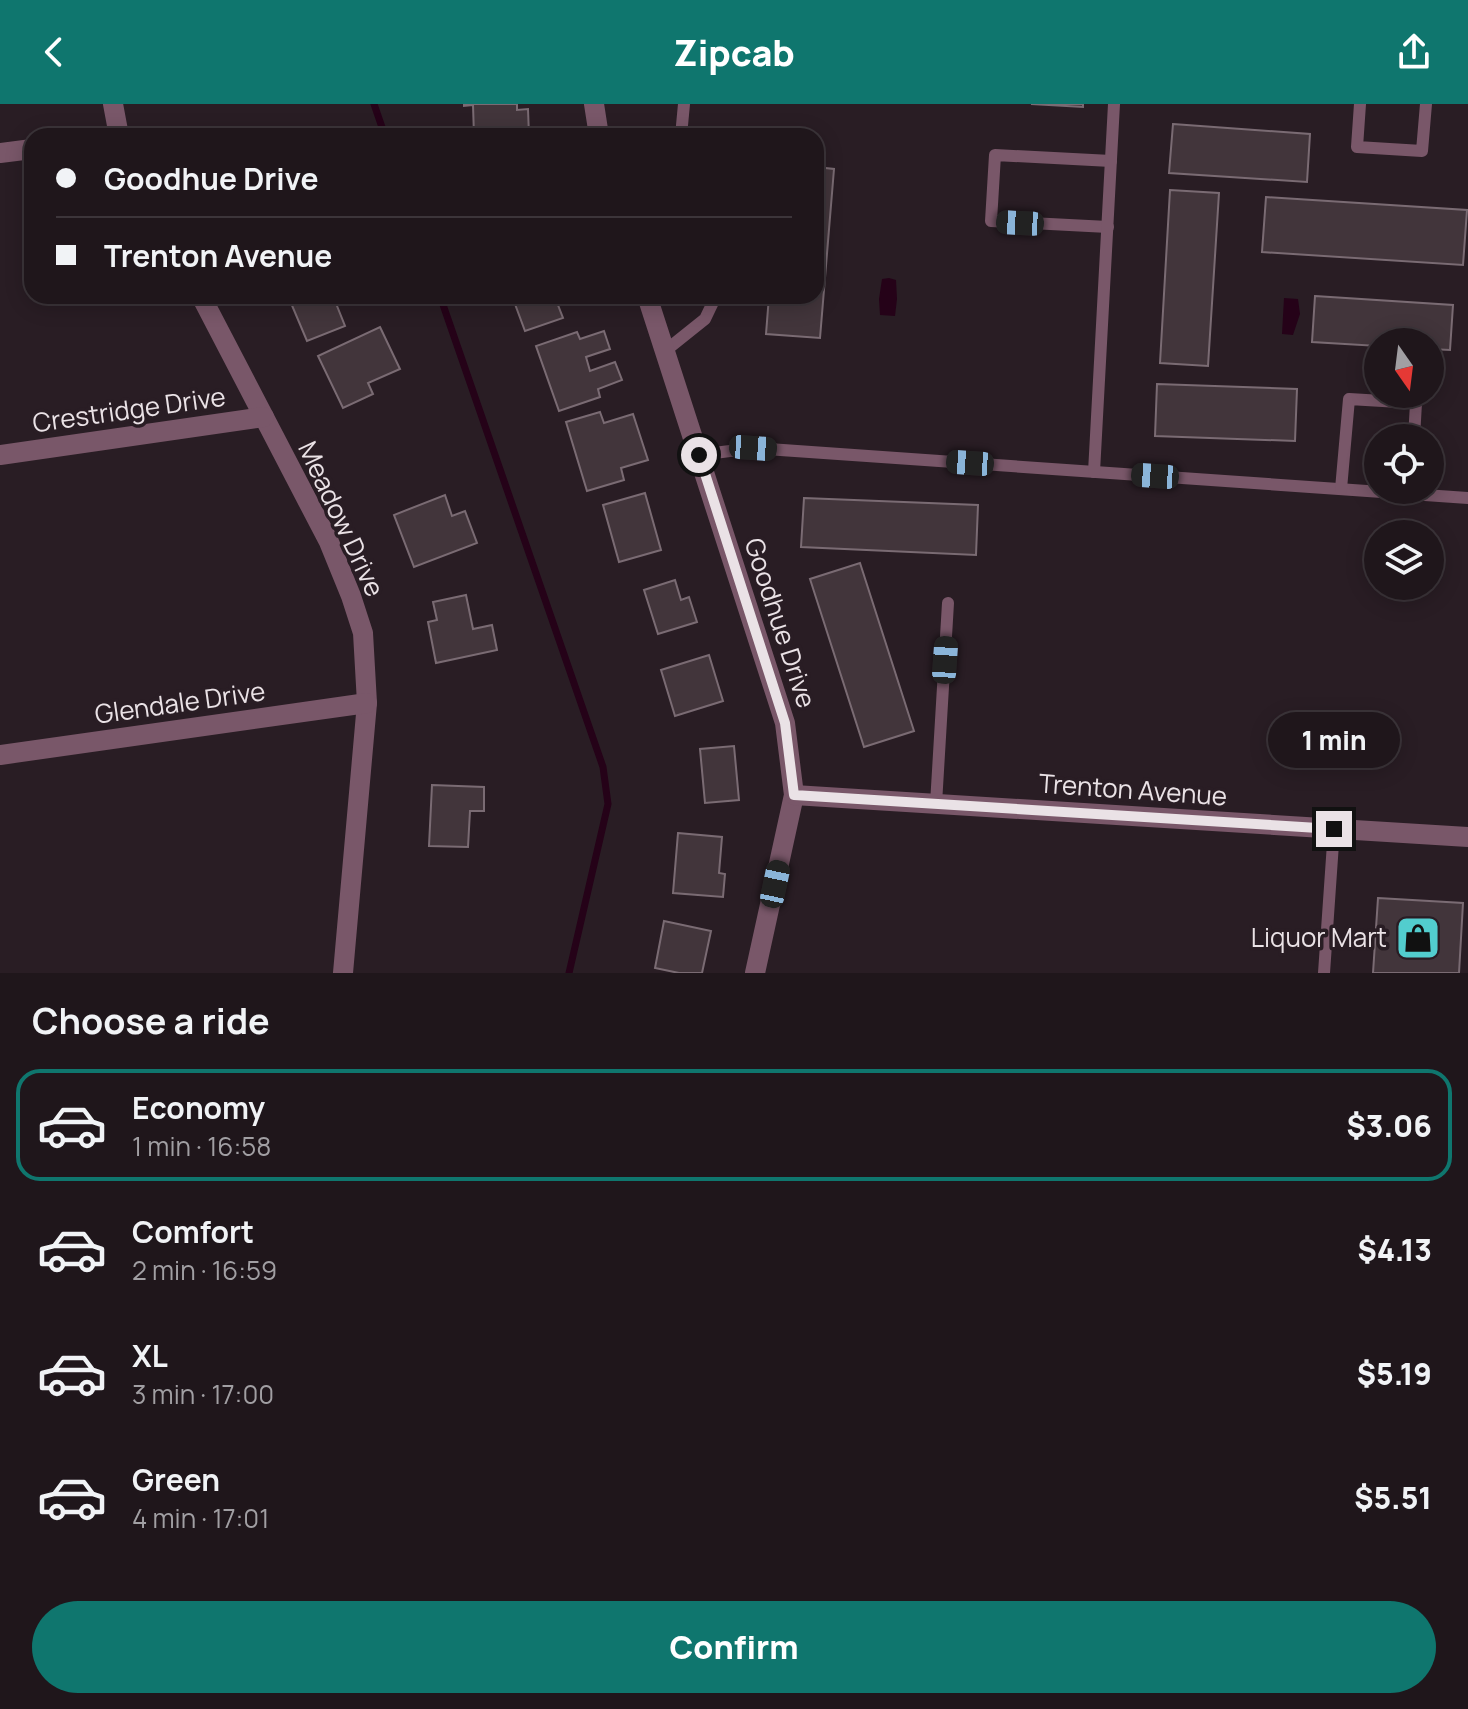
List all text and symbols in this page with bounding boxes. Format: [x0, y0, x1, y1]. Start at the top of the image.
text: Zipcab [673, 28, 795, 77]
icon: back [32, 30, 76, 74]
icon: share [1392, 30, 1436, 74]
text: Goodhue Drive [104, 158, 319, 199]
car [995, 210, 1045, 236]
text: Trenton Avenue [104, 235, 332, 276]
north arrow [1364, 328, 1444, 408]
map controls [1364, 328, 1444, 600]
street label: Crestridge Drive [30, 378, 228, 440]
button: locate [1364, 424, 1444, 504]
car [728, 434, 778, 462]
street label: Meadow Drive [290, 435, 394, 602]
route start [681, 437, 717, 473]
car [945, 449, 995, 477]
car [1130, 462, 1180, 490]
button: layers [1364, 520, 1444, 600]
street label: Goodhue Drive [737, 533, 825, 712]
car [931, 635, 959, 685]
street label: Glendale Drive [92, 672, 267, 732]
callout: 1 min [1268, 713, 1400, 769]
text: 1 min [1301, 722, 1367, 758]
street label: Trenton Avenue [1038, 764, 1228, 814]
route end [1316, 811, 1352, 847]
car [758, 858, 792, 910]
shop icon: Liquor Mart [1394, 914, 1442, 962]
place label: Liquor Mart [1251, 919, 1387, 955]
text: Choose a ride [32, 996, 270, 1045]
text: Economy [132, 1087, 265, 1128]
icon: car [36, 1089, 108, 1161]
text: $3.06 [1347, 1105, 1432, 1146]
text: 1 min · 16:58 [132, 1128, 271, 1164]
text: Comfort [132, 1211, 254, 1252]
icon: car [36, 1213, 108, 1285]
text: $4.13 [1358, 1229, 1432, 1270]
text: 2 min · 16:59 [132, 1252, 277, 1288]
text: XL [132, 1335, 168, 1376]
icon: car [36, 1337, 108, 1409]
text: $5.19 [1357, 1353, 1432, 1394]
text: 3 min · 17:00 [132, 1376, 274, 1412]
text: Green [132, 1459, 220, 1500]
icon: car [36, 1461, 108, 1533]
text: $5.51 [1354, 1477, 1432, 1518]
text: 4 min · 17:01 [132, 1500, 269, 1536]
button: Confirm [32, 1601, 1436, 1693]

